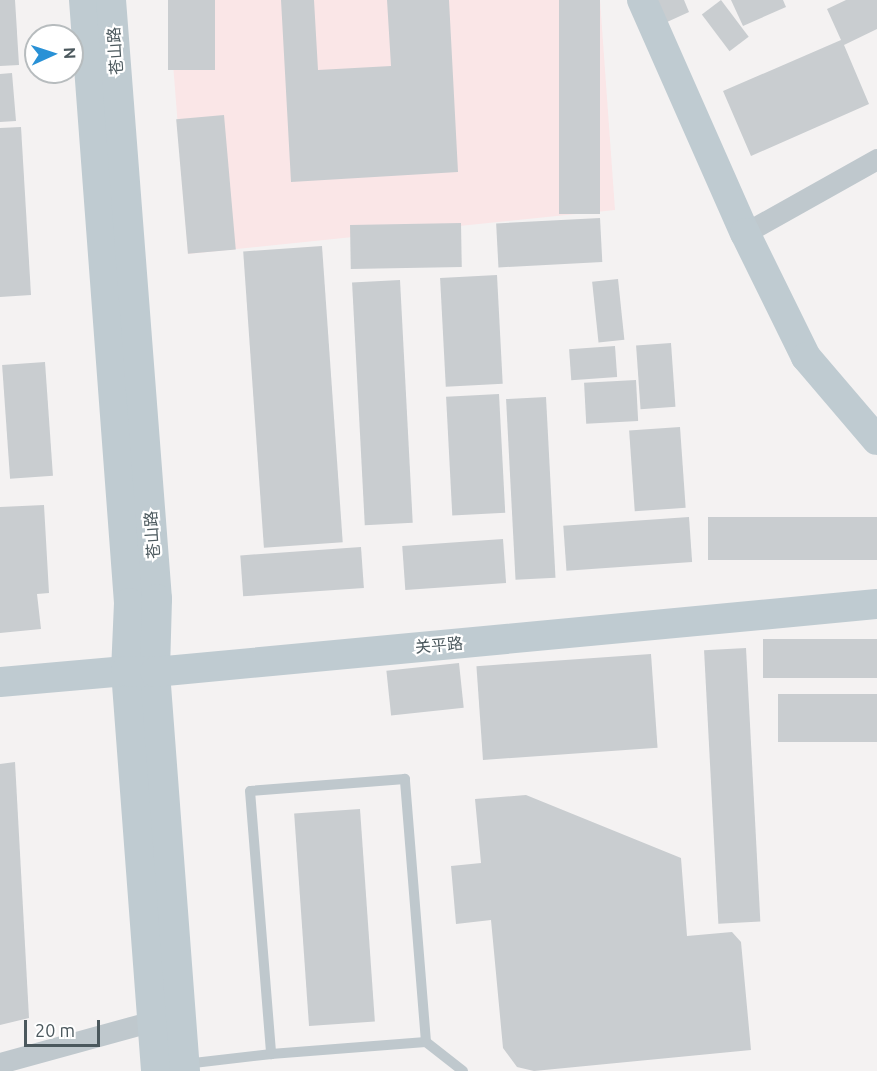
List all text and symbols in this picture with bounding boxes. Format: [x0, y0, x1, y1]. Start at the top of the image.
north arrow [24, 24, 84, 84]
street label: 苍山路 [104, 26, 126, 76]
text: N [61, 47, 79, 60]
street label: 苍山路 [141, 510, 163, 560]
street label: 关平路 [414, 633, 464, 657]
scale bar [27, 1008, 104, 1046]
text: 20 m [35, 1020, 75, 1040]

